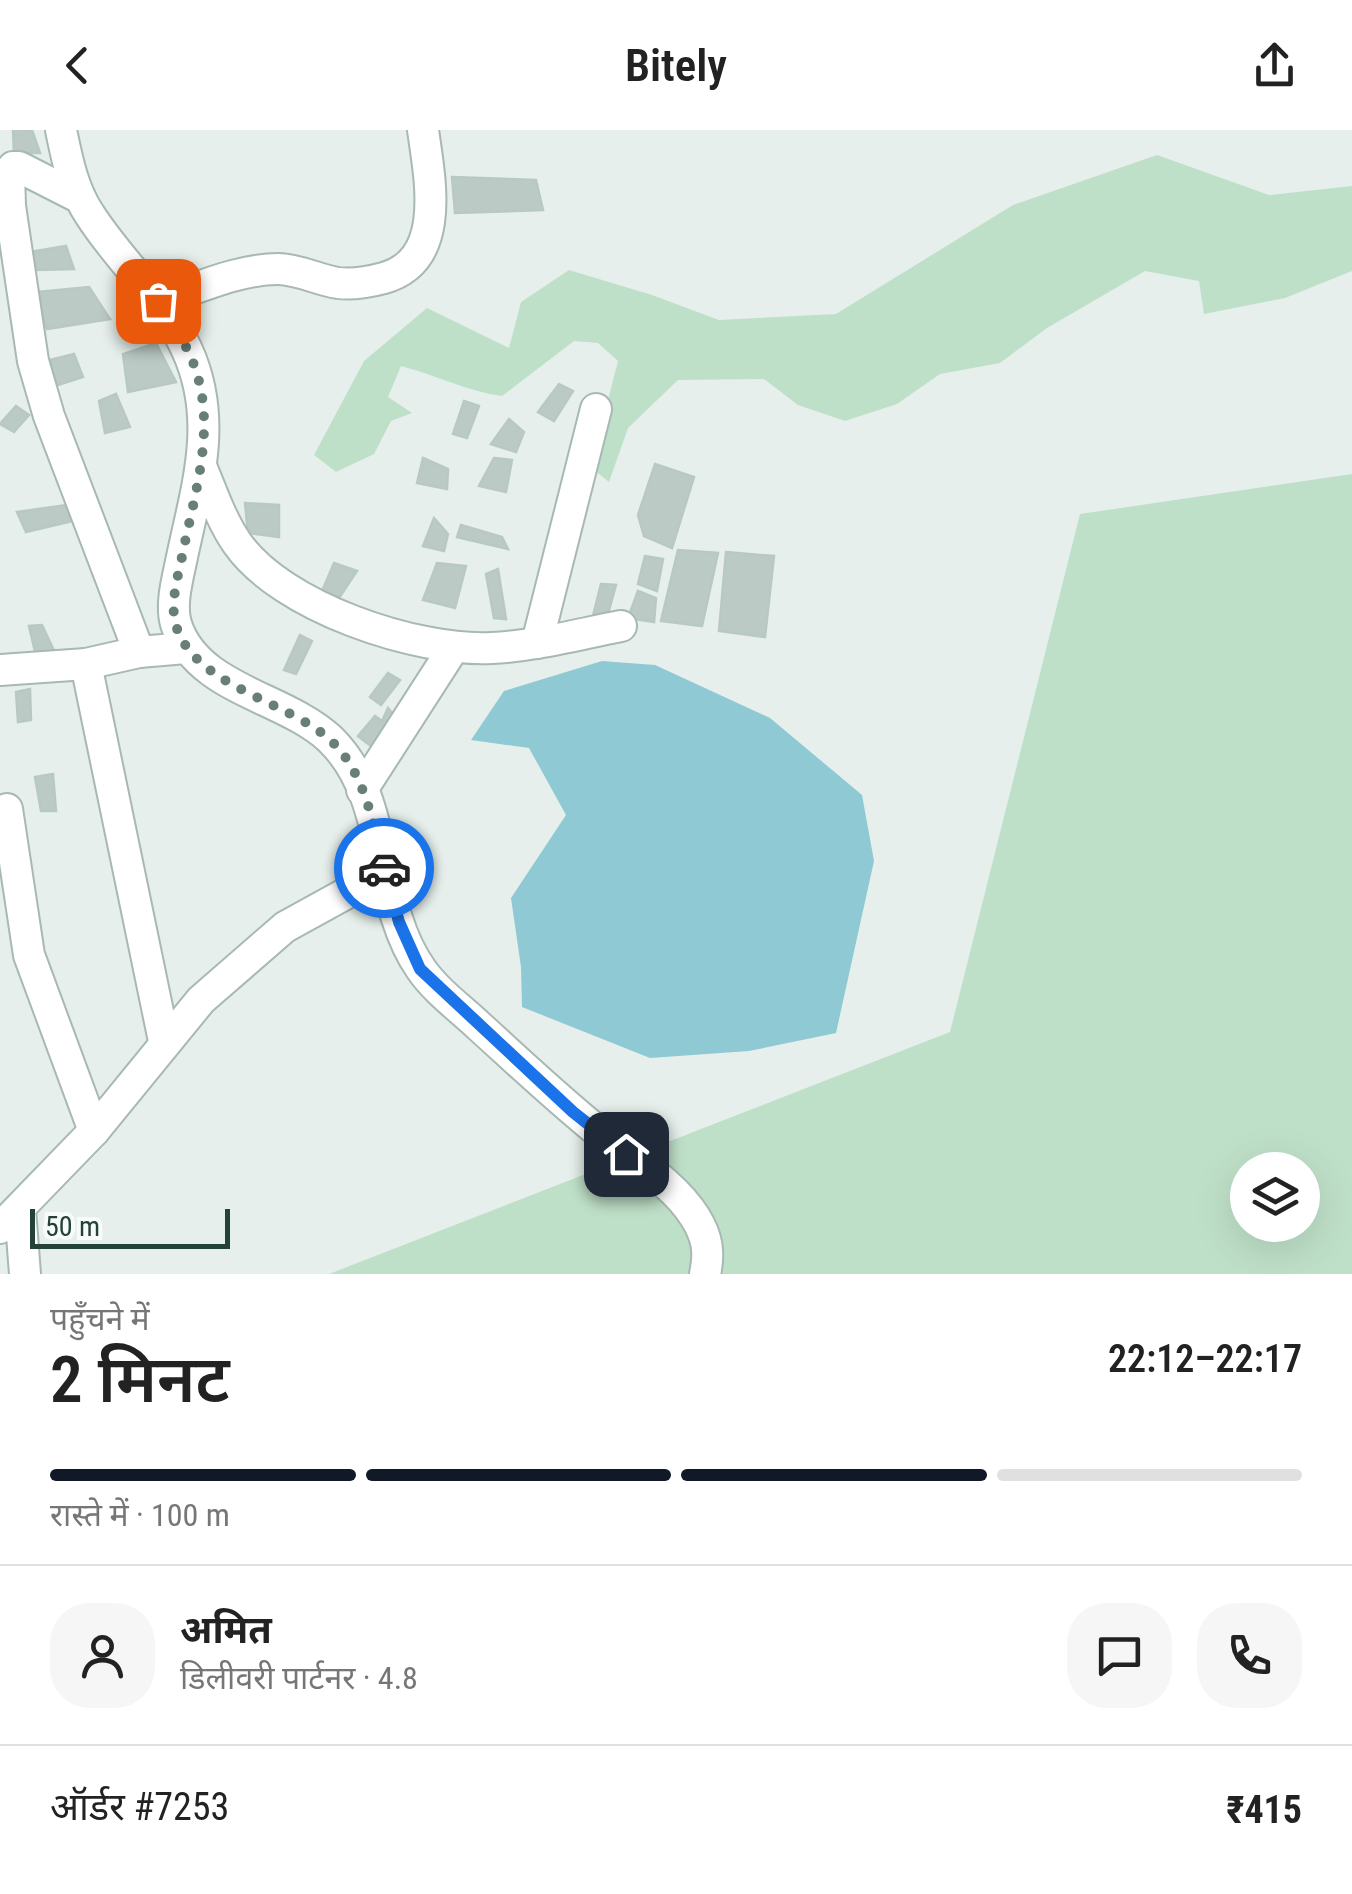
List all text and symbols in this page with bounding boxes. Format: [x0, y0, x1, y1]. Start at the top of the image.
icon: back [50, 38, 105, 93]
icon: share [1247, 38, 1302, 93]
text: Bitely [625, 39, 727, 92]
pin [116, 259, 201, 344]
icon: bag [131, 274, 186, 329]
courier [334, 818, 434, 918]
icon: car [357, 841, 412, 896]
pin [584, 1112, 669, 1197]
icon: home [599, 1127, 654, 1182]
map controls [1230, 1152, 1320, 1242]
button: layers [1230, 1152, 1320, 1242]
scale bar [30, 1204, 230, 1248]
text: 50 m [45, 1210, 100, 1243]
text: पहुँचने में [50, 1300, 150, 1338]
text: 22:12–22:17 [1108, 1337, 1302, 1381]
text: 2 मिनट [50, 1342, 230, 1418]
text: रास्ते में · 100 m [50, 1496, 230, 1534]
button: person [50, 1603, 155, 1708]
button: chat [1067, 1603, 1172, 1708]
button: phone [1197, 1603, 1302, 1708]
text: अमित [180, 1608, 272, 1652]
text: डिलीवरी पार्टनर · 4.8 [180, 1659, 418, 1697]
text: ऑर्डर #7253 [50, 1785, 229, 1829]
text: ₹415 [1226, 1788, 1302, 1832]

